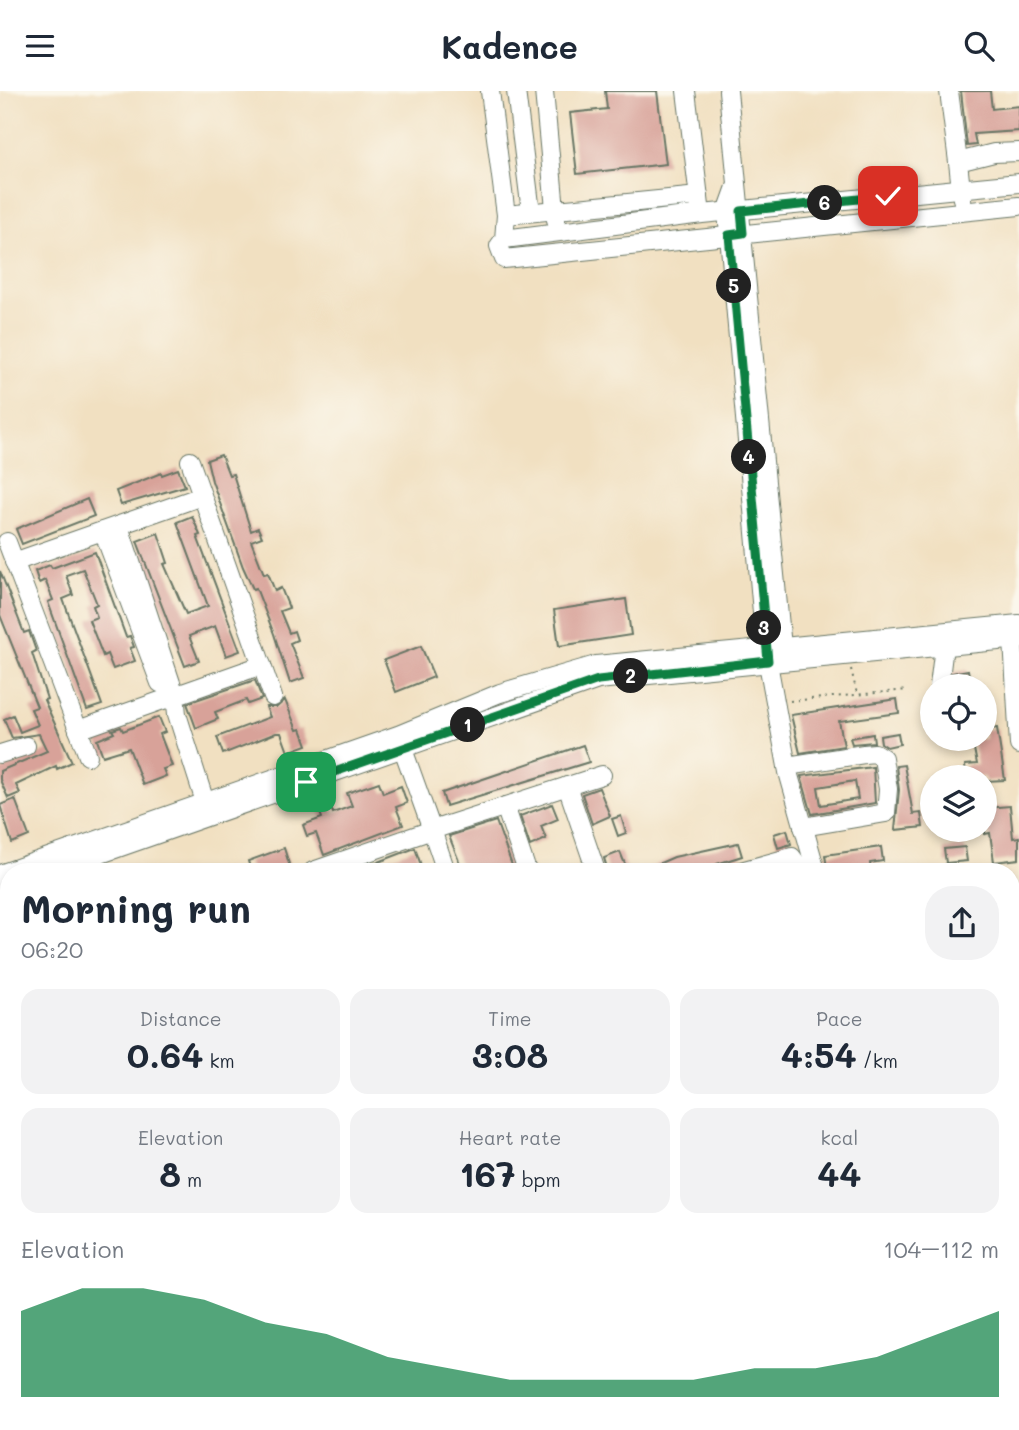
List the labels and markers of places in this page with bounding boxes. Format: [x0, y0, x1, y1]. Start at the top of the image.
pin [858, 166, 918, 226]
pin: 6 [808, 185, 842, 221]
pin: 5 [716, 269, 752, 303]
pin: 4 [732, 439, 766, 475]
pin: 3 [746, 611, 782, 645]
pin: 2 [614, 659, 648, 693]
pin: 1 [450, 707, 486, 743]
pin [276, 752, 336, 812]

